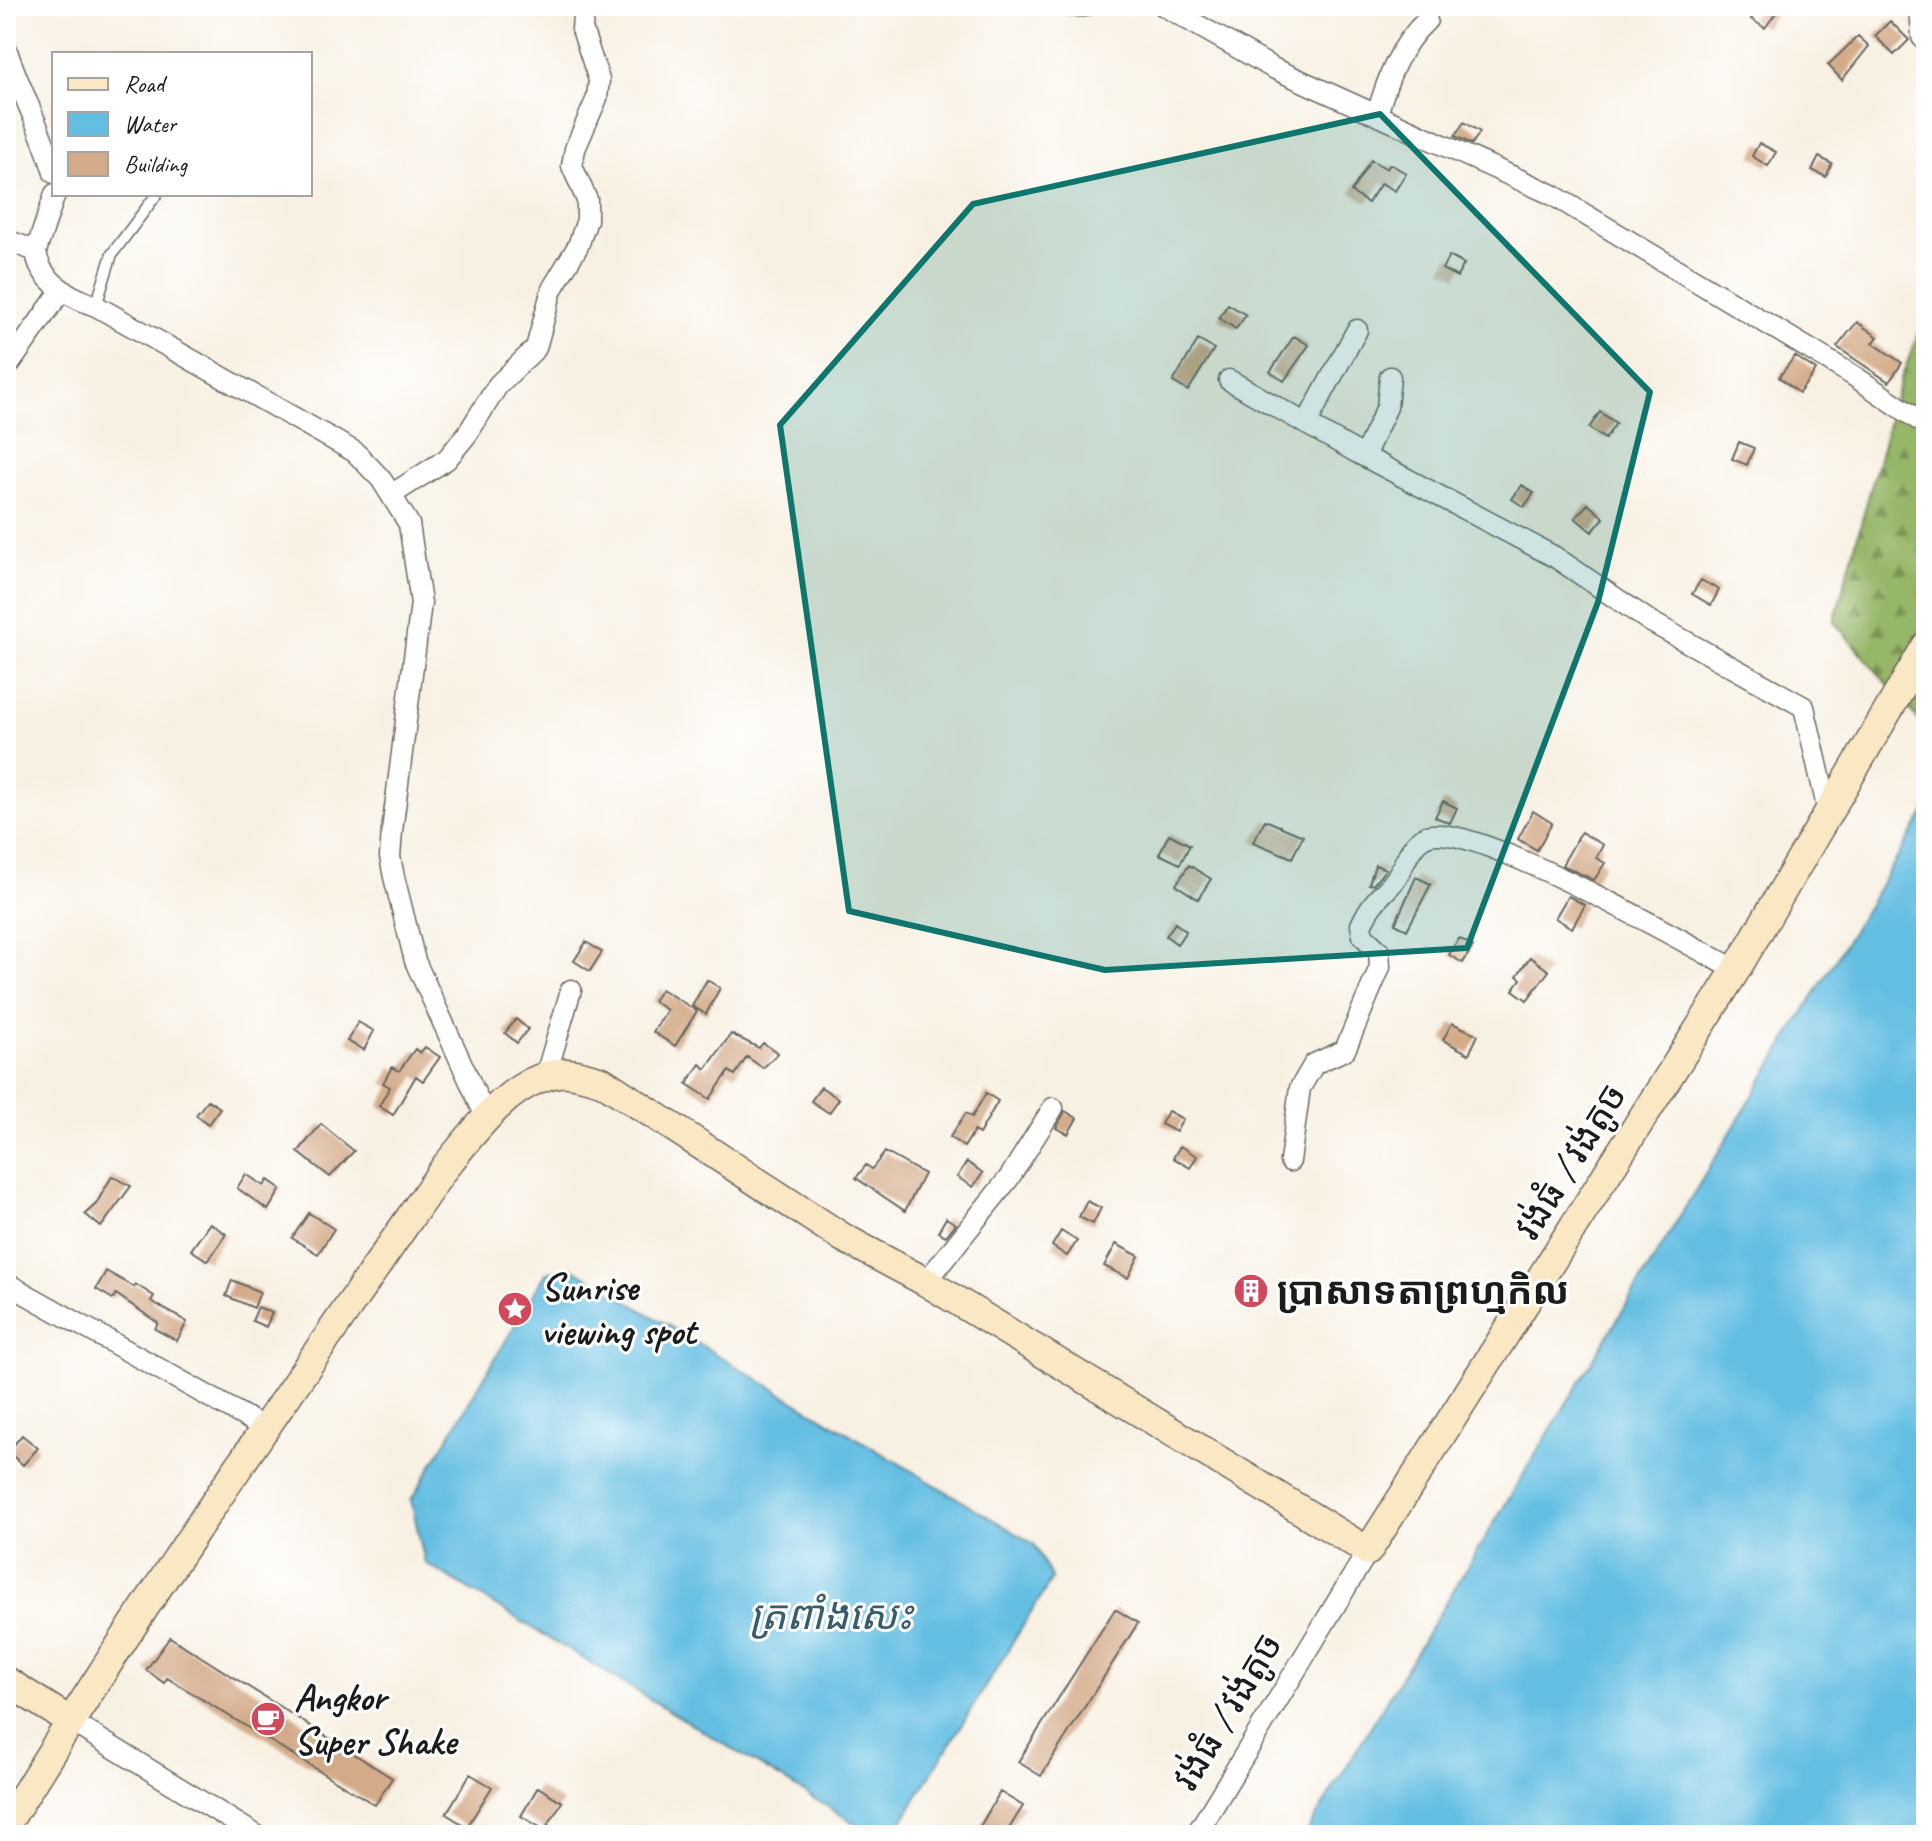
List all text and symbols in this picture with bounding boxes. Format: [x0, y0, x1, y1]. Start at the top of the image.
legend [52, 52, 312, 196]
text: Road [124, 69, 168, 99]
text: Water [124, 109, 179, 139]
text: Building [124, 149, 189, 179]
street label: វង់ធំ / វង់តូច [1504, 1074, 1637, 1248]
place label: Sunrise viewing spot [541, 1264, 699, 1355]
place label: ប្រាសាទតាព្រហ្មកិល [1277, 1268, 1569, 1315]
building icon: ប្រាសាទតាព្រហ្មកិល [1232, 1272, 1270, 1310]
place icon: Sunrise viewing spot [496, 1290, 534, 1328]
water label: ត្រពាំងសេះ [749, 1591, 915, 1641]
street label: វង់ធំ / វង់តូច [1162, 1624, 1293, 1799]
place label: Angkor Super Shake [294, 1674, 459, 1765]
cafe icon: Angkor Super Shake [249, 1700, 287, 1738]

